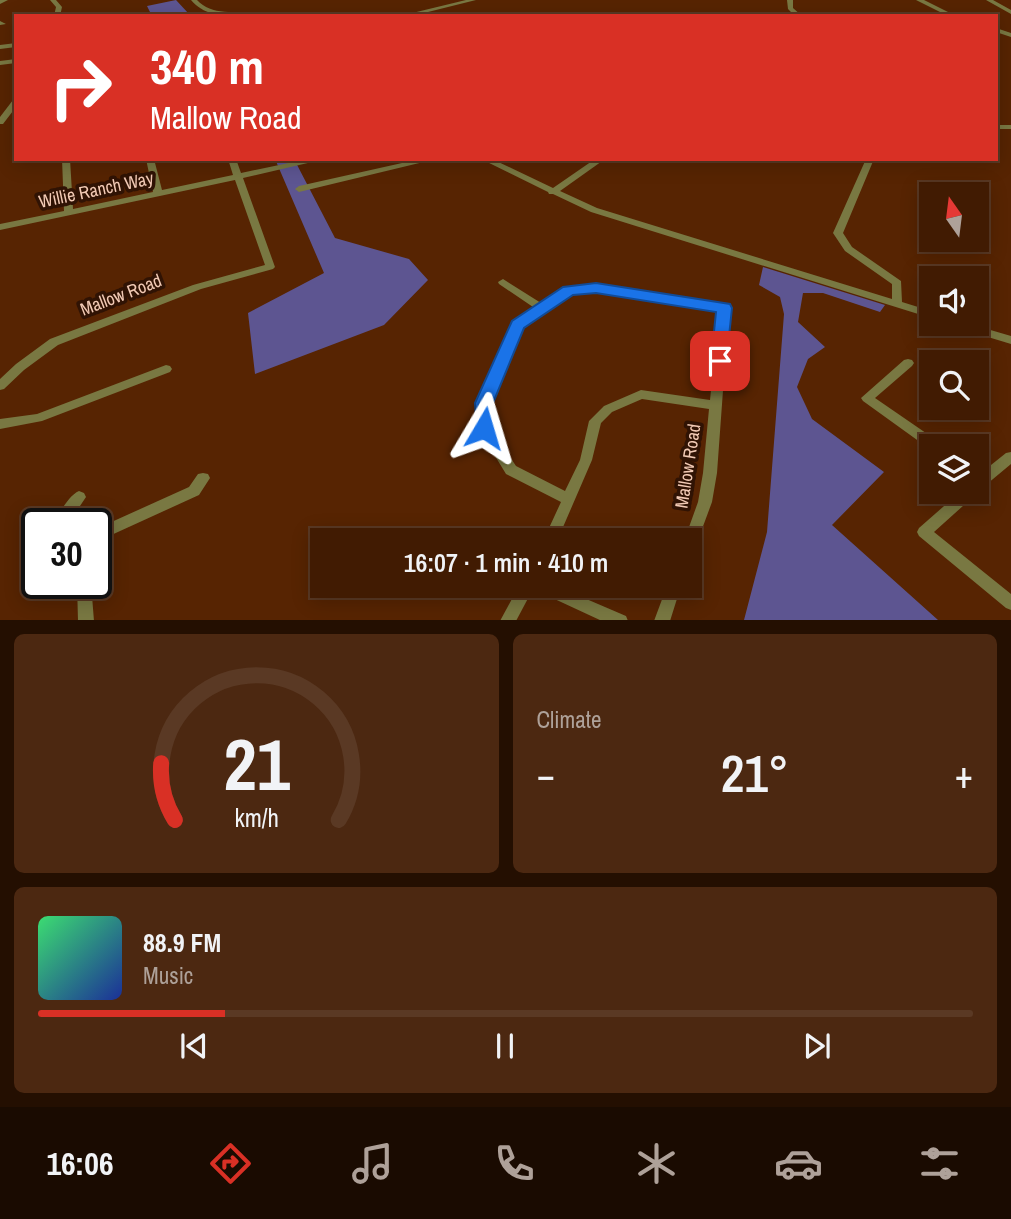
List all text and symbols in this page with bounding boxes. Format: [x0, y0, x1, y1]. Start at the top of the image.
text: 340 m [150, 33, 264, 99]
icon: right [35, 42, 126, 133]
text: Mallow Road [150, 96, 302, 139]
street label: Willie Ranch Way [36, 165, 156, 214]
north arrow [919, 182, 989, 252]
map controls [919, 182, 989, 504]
button: sound [919, 266, 989, 336]
street label: Mallow Road [77, 268, 165, 321]
pin [690, 331, 750, 391]
icon: arrive [701, 342, 739, 380]
button: search [919, 350, 989, 420]
position arrow [447, 391, 521, 465]
street label: Mallow Road [668, 422, 707, 510]
button: layers [919, 434, 989, 504]
speed limit sign: 30 [21, 508, 112, 599]
text: 16:07 · 1 min · 410 m [404, 545, 608, 580]
text: Climate [537, 704, 601, 735]
text: 21 [223, 715, 290, 813]
text: 21° [721, 738, 789, 808]
text: − [537, 749, 555, 800]
text: + [955, 749, 973, 800]
text: km/h [234, 800, 278, 834]
text: 88.9 FM [143, 925, 221, 960]
text: Music [143, 960, 193, 991]
icon: previous [175, 1027, 213, 1065]
icon: pause [486, 1027, 524, 1065]
icon: next [798, 1027, 836, 1065]
icon: directions [206, 1139, 255, 1188]
icon: music [348, 1139, 397, 1188]
icon: phone [490, 1139, 539, 1188]
icon: climate [632, 1139, 681, 1188]
icon: car [774, 1139, 823, 1188]
icon: filters [915, 1139, 964, 1188]
text: 16:06 [46, 1142, 114, 1185]

